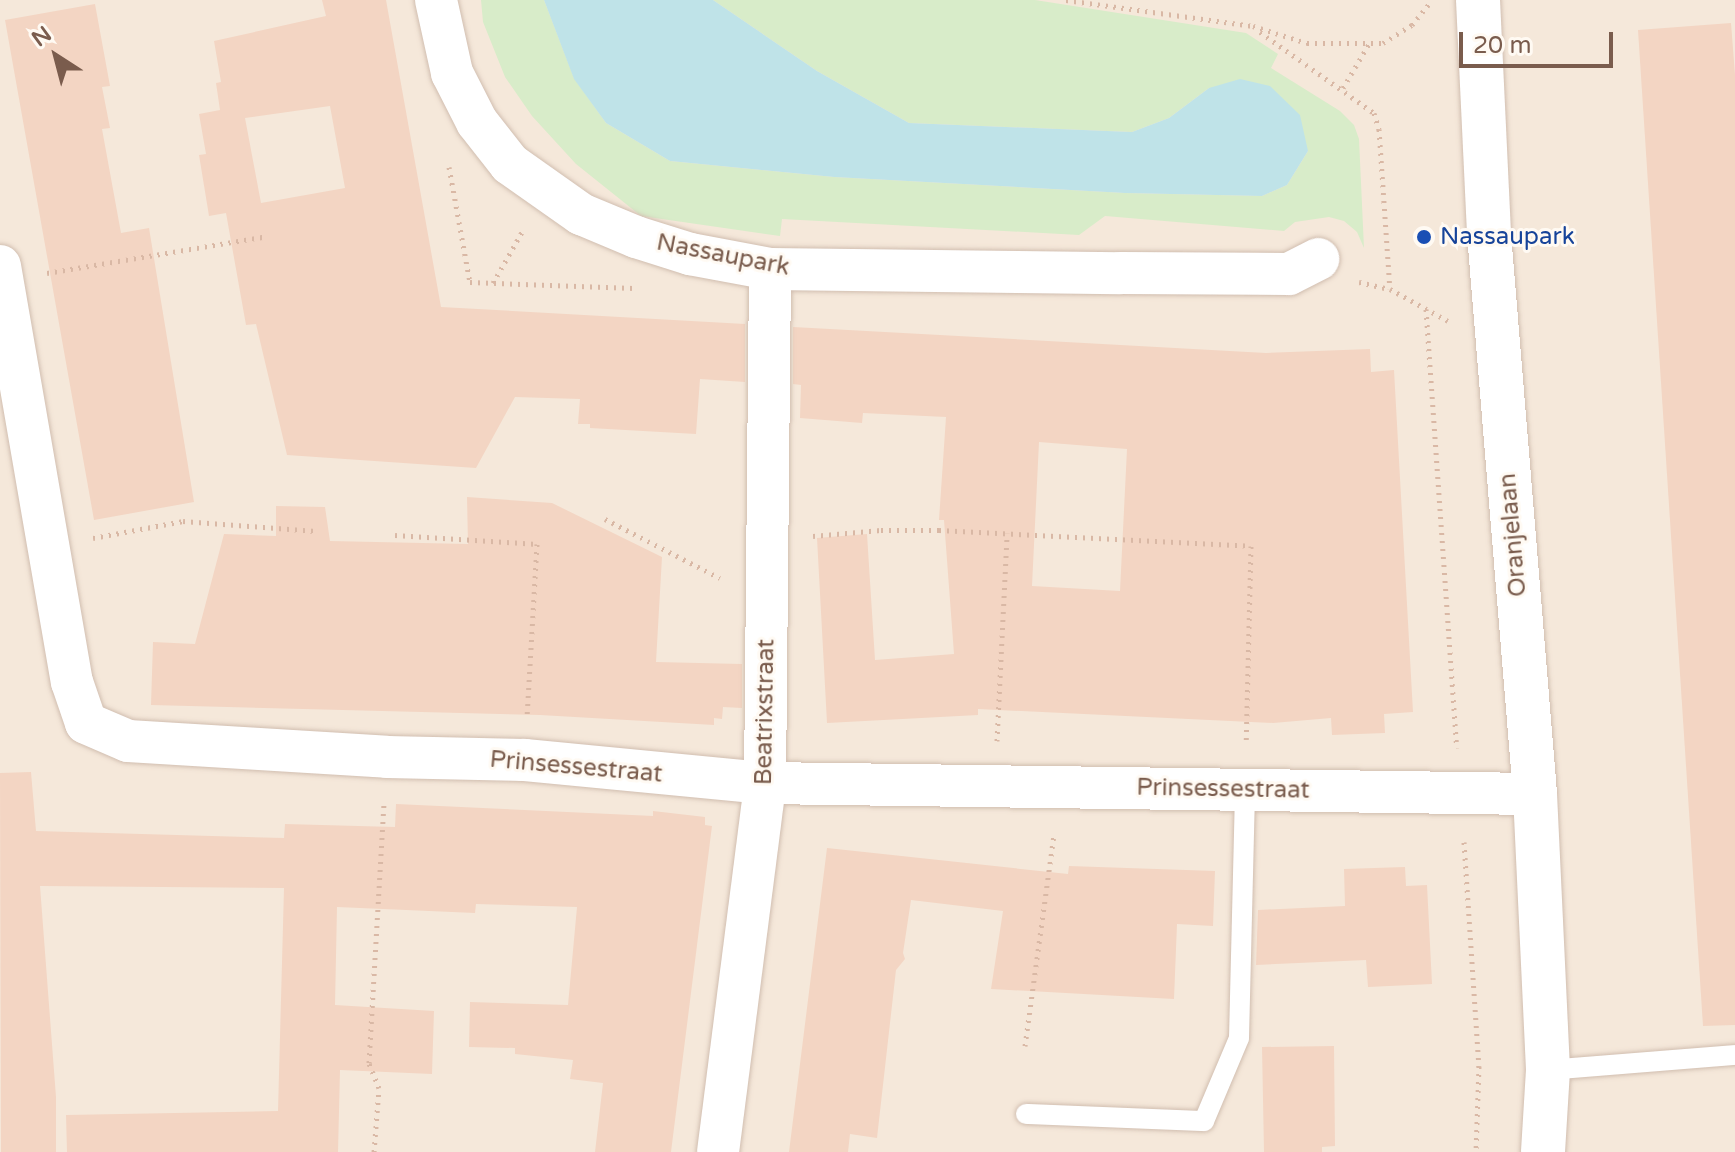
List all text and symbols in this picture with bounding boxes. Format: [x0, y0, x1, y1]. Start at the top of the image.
north arrow [16, 16, 96, 96]
scale bar [1463, 16, 1617, 66]
text: N [27, 21, 57, 52]
text: 20 m [1473, 31, 1531, 60]
place label: Nassaupark [1440, 223, 1575, 251]
street label: Nassaupark [654, 228, 792, 282]
marker: Nassaupark [1415, 228, 1433, 246]
street label: Oranjelaan [1493, 472, 1533, 598]
street label: Beatrixstraat [749, 639, 781, 785]
street label: Prinsessestraat [489, 745, 663, 789]
street label: Prinsessestraat [1136, 773, 1310, 805]

